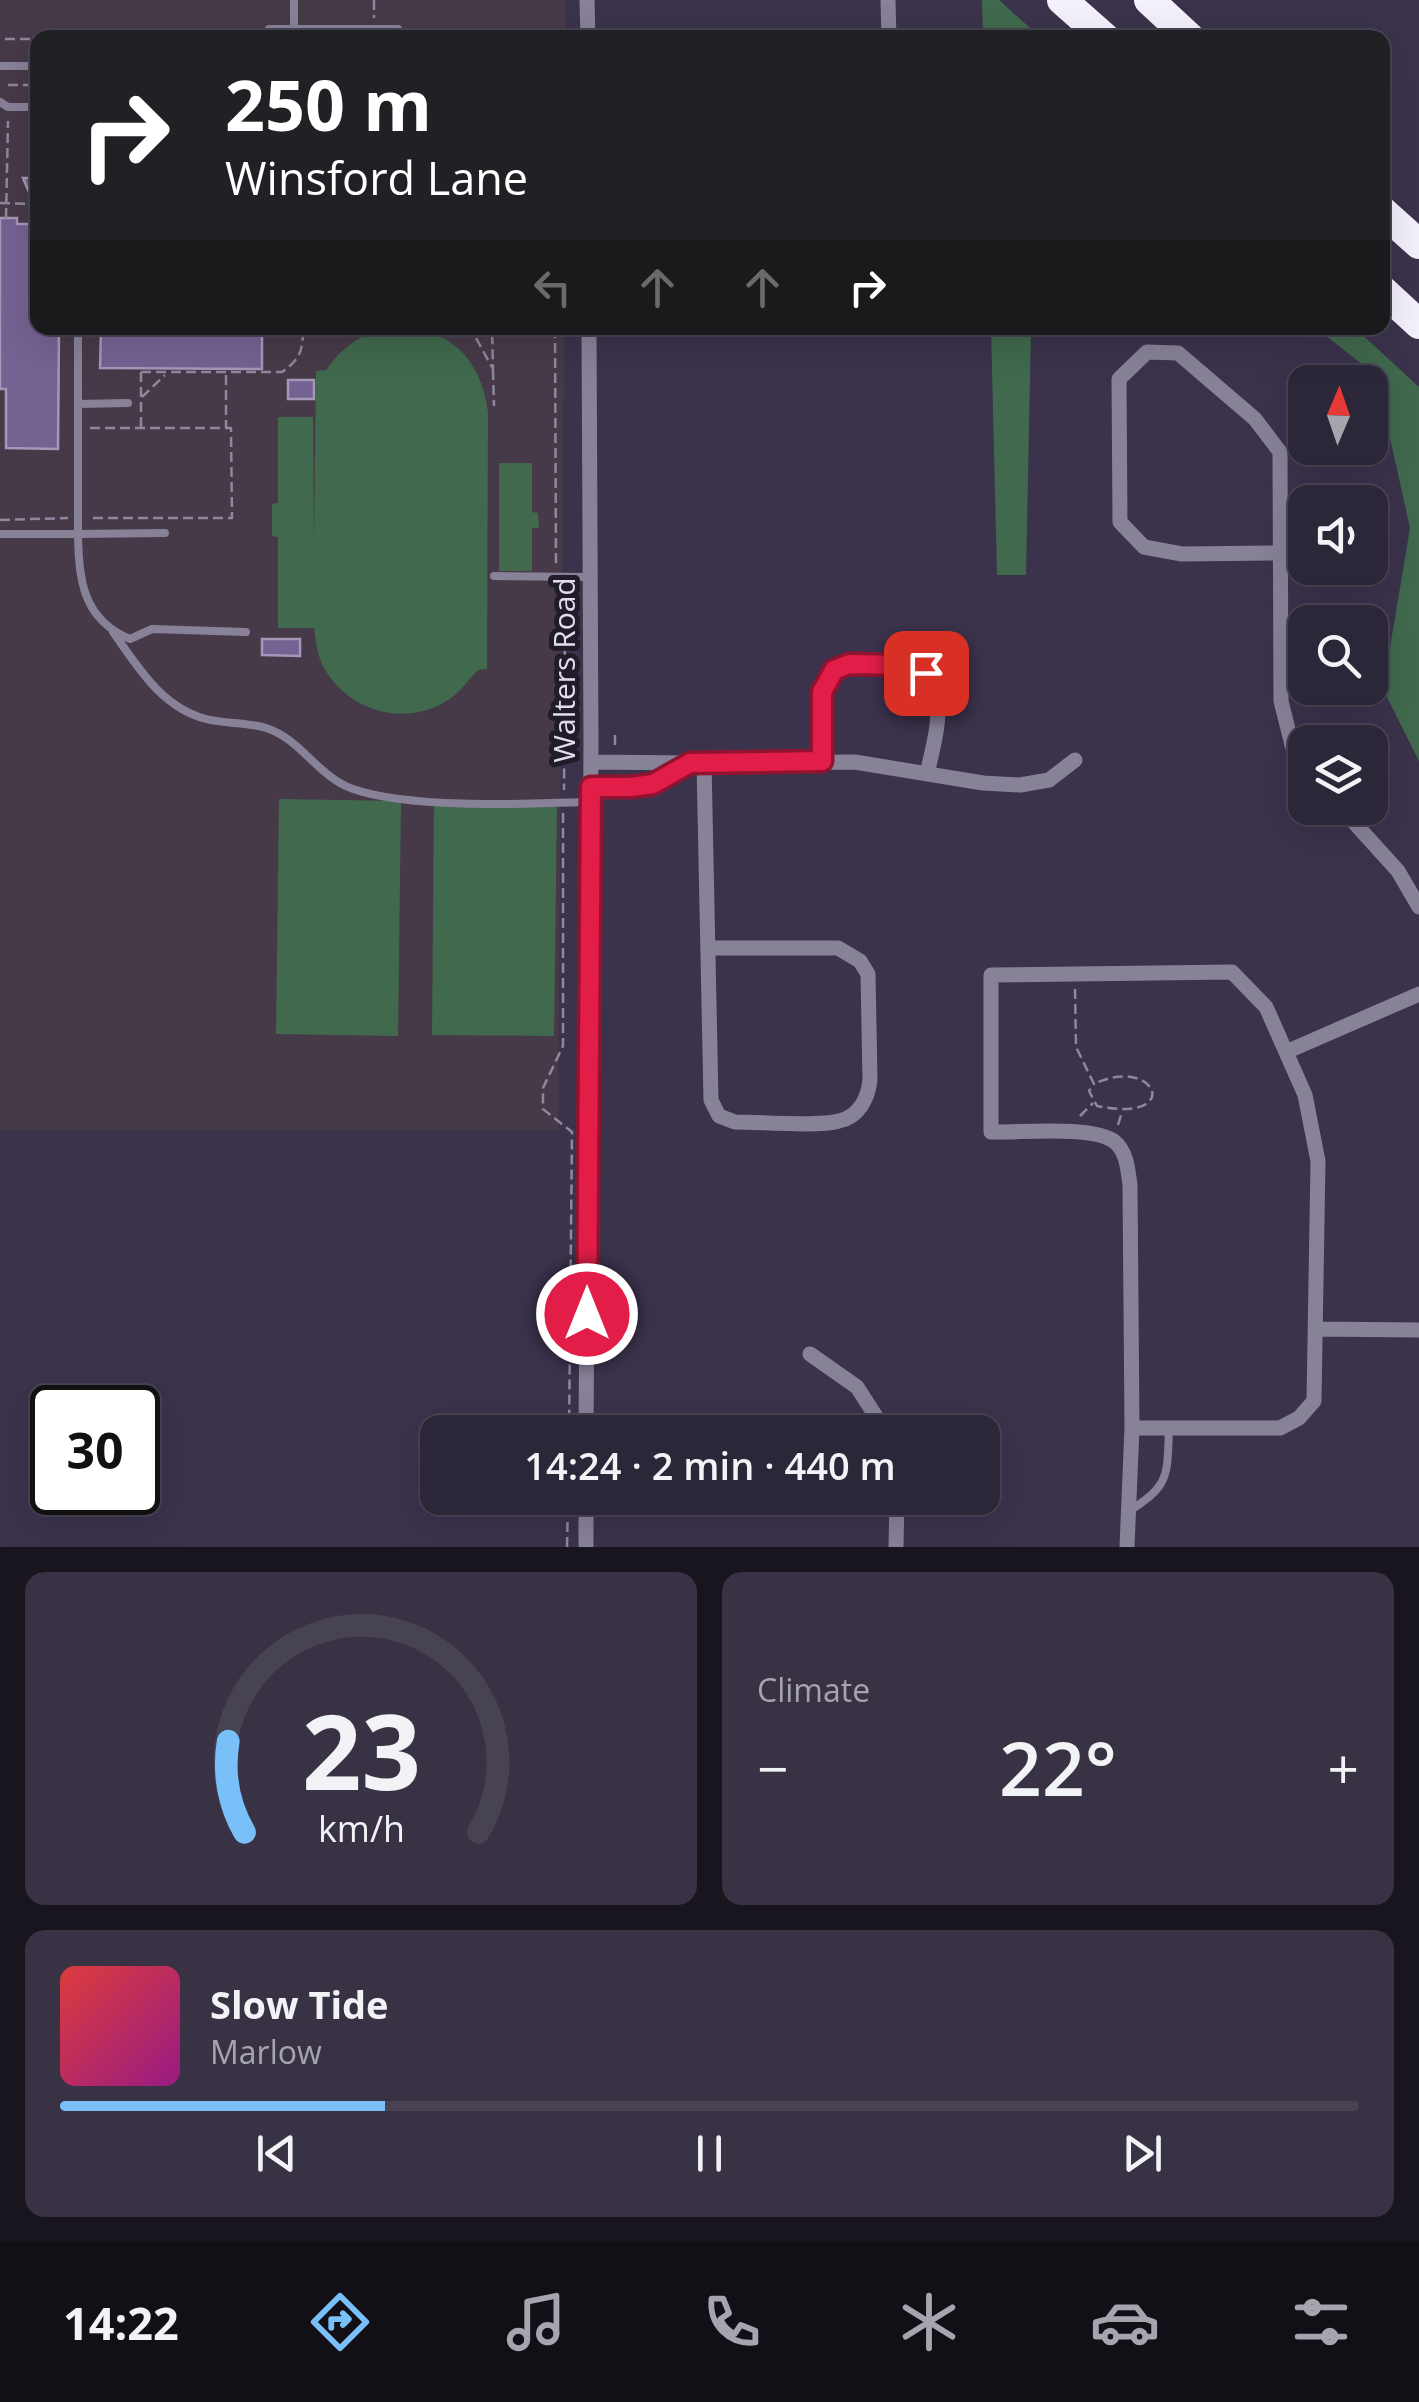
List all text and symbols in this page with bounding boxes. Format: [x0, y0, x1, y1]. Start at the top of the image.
text: 250 m [225, 56, 432, 152]
icon: right [60, 70, 190, 200]
text: Winsford Lane [225, 147, 528, 208]
icon: left [525, 260, 580, 315]
icon: ahead [630, 260, 685, 315]
icon: ahead [735, 260, 790, 315]
icon: right [840, 260, 895, 315]
north arrow [1288, 365, 1388, 465]
map controls [1288, 365, 1388, 825]
button: sound [1288, 485, 1388, 585]
street label: Walters Road [543, 577, 584, 763]
button: search [1288, 605, 1388, 705]
pin [884, 631, 969, 716]
icon: arrive [899, 646, 954, 701]
button: layers [1288, 725, 1388, 825]
position arrow [535, 1262, 639, 1366]
speed limit sign: 30 [30, 1385, 160, 1515]
text: 14:24 · 2 min · 440 m [524, 1439, 896, 1491]
text: Climate [757, 1668, 870, 1711]
text: 23 [302, 1679, 420, 1820]
text: 22° [999, 1716, 1117, 1818]
text: − [757, 1730, 788, 1805]
text: + [1328, 1730, 1359, 1805]
text: km/h [318, 1804, 404, 1852]
text: Slow Tide [210, 1978, 389, 2030]
text: Marlow [210, 2030, 322, 2073]
icon: previous [249, 2126, 304, 2181]
icon: pause [682, 2126, 737, 2181]
icon: next [1115, 2126, 1170, 2181]
icon: directions [305, 2287, 375, 2357]
icon: music [501, 2287, 571, 2357]
icon: phone [697, 2287, 767, 2357]
icon: climate [894, 2287, 964, 2357]
icon: car [1090, 2287, 1160, 2357]
icon: filters [1286, 2287, 1356, 2357]
text: 14:22 [63, 2292, 179, 2353]

